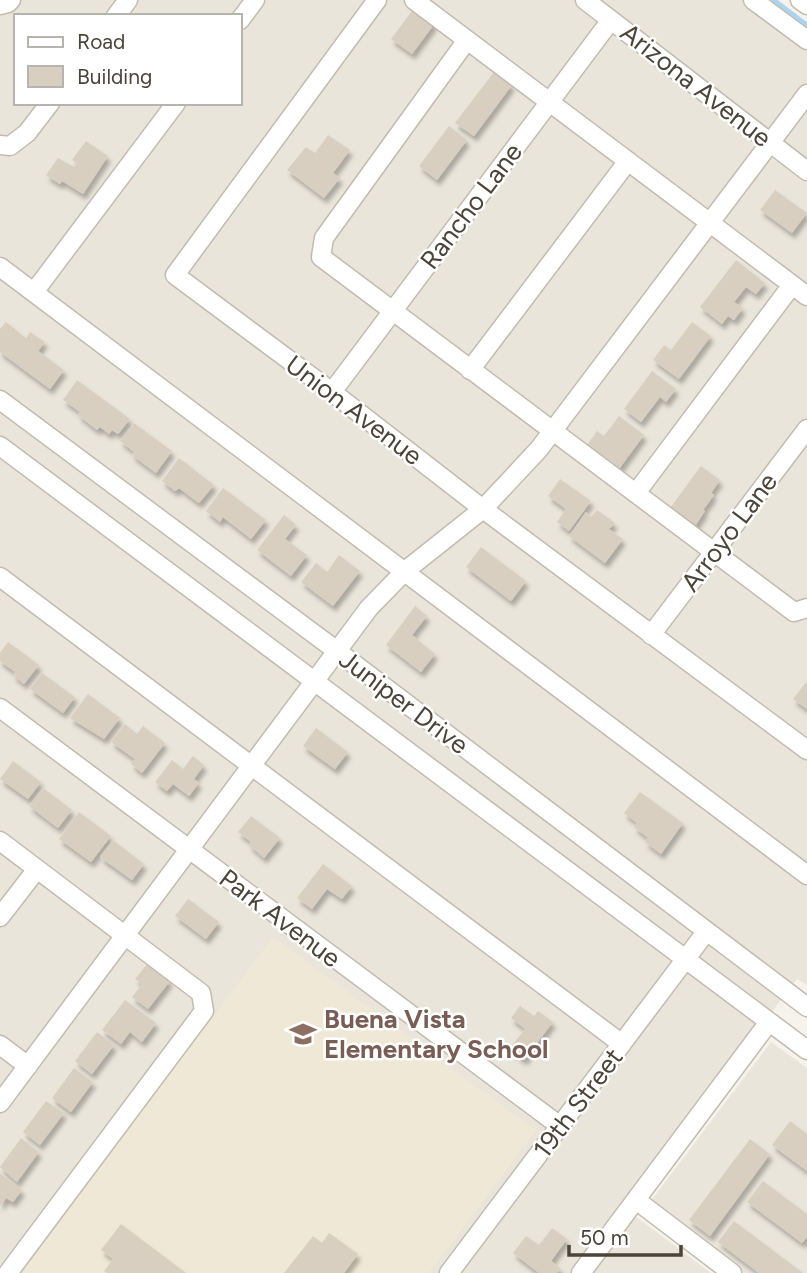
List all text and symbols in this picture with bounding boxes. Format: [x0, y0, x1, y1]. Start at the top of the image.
legend [14, 14, 242, 105]
street label: Arizona Avenue [614, 16, 778, 154]
text: Road [77, 29, 125, 54]
text: Building [77, 64, 152, 89]
street label: Rancho Lane [413, 137, 529, 275]
street label: Union Avenue [279, 348, 429, 472]
street label: Arroyo Lane [674, 466, 784, 598]
street label: Juniper Drive [333, 643, 475, 761]
street label: Park Avenue [213, 862, 347, 974]
place label: Buena Vista Elementary School [324, 1003, 548, 1065]
school or university icon: Buena Vista Elementary School [288, 1019, 318, 1049]
street label: 19th Street [526, 1042, 630, 1164]
scale bar [569, 1214, 681, 1258]
text: 50 m [580, 1225, 629, 1250]

